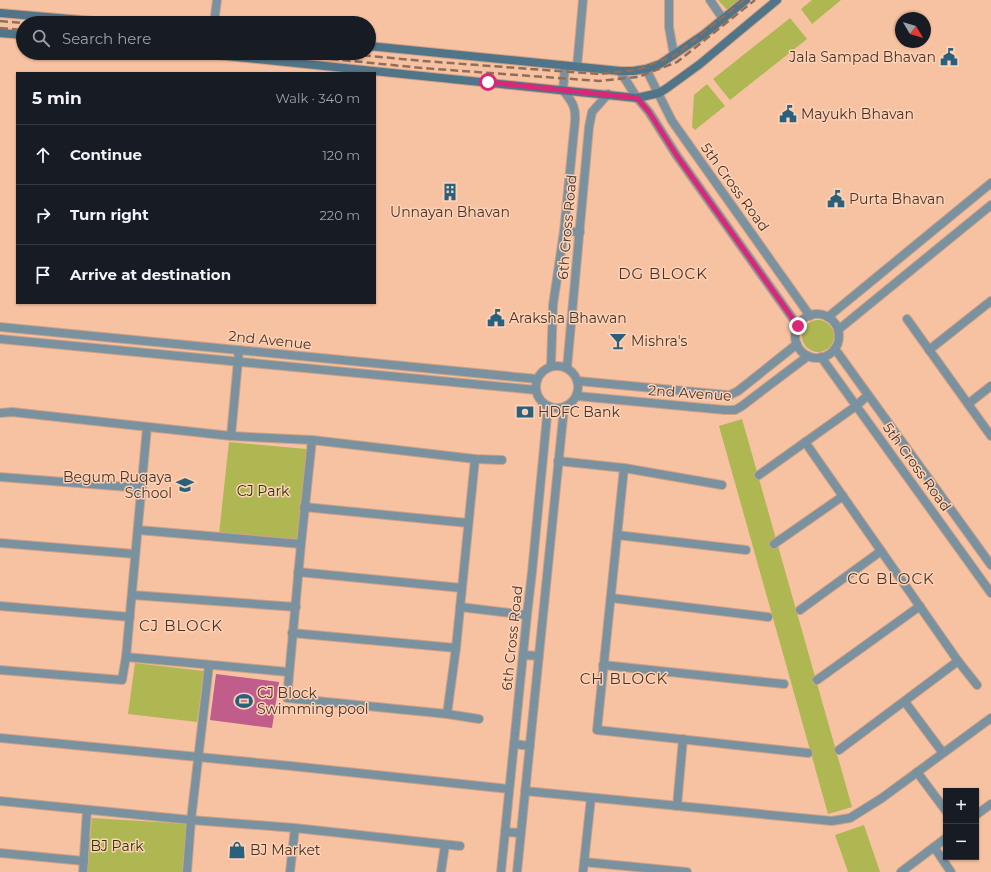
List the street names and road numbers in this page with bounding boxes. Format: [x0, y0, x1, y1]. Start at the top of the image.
street label: 5th Cross Road [697, 139, 773, 235]
street label: 6th Cross Road [553, 174, 581, 280]
street label: 2nd Avenue [228, 327, 312, 353]
street label: 2nd Avenue [648, 381, 732, 405]
street label: 5th Cross Road [879, 419, 955, 515]
street label: 6th Cross Road [498, 585, 526, 691]

